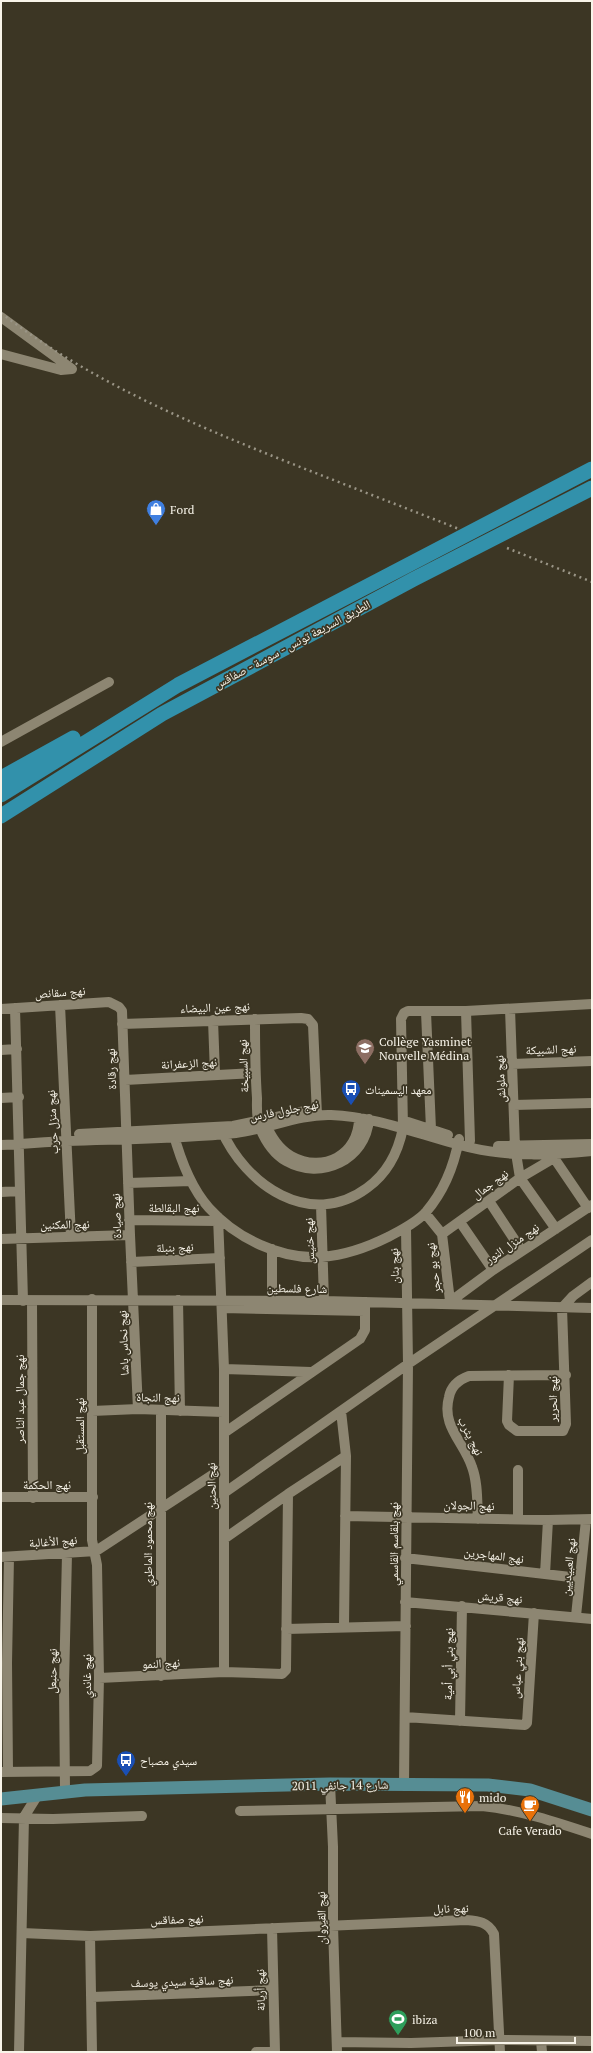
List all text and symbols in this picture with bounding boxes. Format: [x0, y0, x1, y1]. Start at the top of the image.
shop icon: Ford [145, 498, 167, 526]
place label: Ford [170, 502, 195, 517]
street label: الطريق السريعة تونس - سوسة - صفاقس [211, 596, 373, 692]
street label: نهج سقانص [34, 983, 86, 1001]
street label: نهج عين البيضاء [180, 998, 250, 1016]
place label: Collège Yasminet Nouvelle Médina [379, 1034, 472, 1063]
school or university icon: Collège Yasminet Nouvelle Médina [354, 1037, 376, 1065]
street label: نهج السبيخة [235, 1039, 252, 1093]
street label: نهج الشبيكة [525, 1041, 577, 1058]
street label: نهج رقادة [103, 1048, 119, 1090]
street label: نهج الزعفرانة [161, 1054, 217, 1072]
street label: نهج ملولش [491, 1055, 509, 1103]
bus stop icon: معهد اليسمينات [340, 1078, 362, 1106]
place label: معهد اليسمينات [365, 1082, 431, 1097]
street label: نهج منزل حرب [43, 1089, 62, 1155]
street label: نهج جلول فارس [248, 1096, 320, 1124]
street label: نهج جمال [469, 1166, 511, 1202]
street label: نهج صيادة [108, 1193, 124, 1239]
street label: نهج البقالطة [149, 1200, 199, 1215]
street label: نهج المكنين [40, 1216, 90, 1232]
street label: نهج خنيس [301, 1218, 318, 1264]
street label: نهج منزل النور [481, 1219, 542, 1267]
street label: نهج بنبلة [156, 1239, 194, 1256]
street label: نهج بو حجر [422, 1242, 444, 1295]
street label: نهج بنان [386, 1248, 402, 1284]
street label: شارع فلسطين [267, 1280, 328, 1297]
street label: نهج نحاس باشا [114, 1310, 132, 1376]
street label: نهج جمال عبد الناصر [12, 1355, 27, 1444]
street label: نهج الحرير [545, 1376, 560, 1423]
street label: نهج النجاة [136, 1389, 180, 1405]
street label: نهج المستقبل [72, 1398, 87, 1454]
street label: نهج يثرب [455, 1414, 487, 1458]
street label: نهج الحنين [203, 1462, 219, 1510]
street label: نهج الحكمة [23, 1477, 71, 1492]
street label: نهج الجولان [443, 1497, 495, 1513]
street label: نهج محمود الماطري [140, 1502, 158, 1586]
street label: نهج بلقاسم القاسمي [386, 1502, 404, 1586]
street label: نهج الأغالبة [28, 1532, 78, 1551]
street label: نهج العبيديين [558, 1537, 579, 1597]
street label: نهج المهاجرين [463, 1544, 525, 1566]
street label: نهج قريش [477, 1588, 523, 1607]
street label: نهج بني أبي أمية [440, 1628, 459, 1700]
street label: نهج بني عباس [507, 1637, 530, 1699]
street label: نهج حنبعل [44, 1648, 60, 1694]
street label: نهج غاندي [79, 1654, 97, 1698]
street label: نهج النمو [142, 1655, 180, 1671]
bus stop icon: سيدي مصباح [115, 1749, 137, 1777]
place label: سيدي مصباح [140, 1753, 197, 1771]
street label: شارع 14 جانفي 2011 [291, 1777, 389, 1796]
restaurant icon: mido [454, 1786, 476, 1814]
place label: mido [479, 1790, 507, 1805]
cafe icon: Cafe Verado [519, 1794, 541, 1822]
place label: Cafe Verado [498, 1823, 562, 1838]
street label: نهج القيروان [313, 1891, 329, 1945]
street label: نهج نابل [433, 1900, 469, 1916]
street label: نهج صفاقس [150, 1911, 204, 1927]
street label: نهج أريانة [252, 1969, 268, 2011]
street label: نهج ساقية سيدي يوسف [130, 1972, 234, 1993]
sports icon: ibiza [387, 2008, 409, 2036]
place label: ibiza [412, 2012, 438, 2027]
scale bar [457, 2019, 575, 2045]
text: 100 m [463, 2025, 496, 2040]

